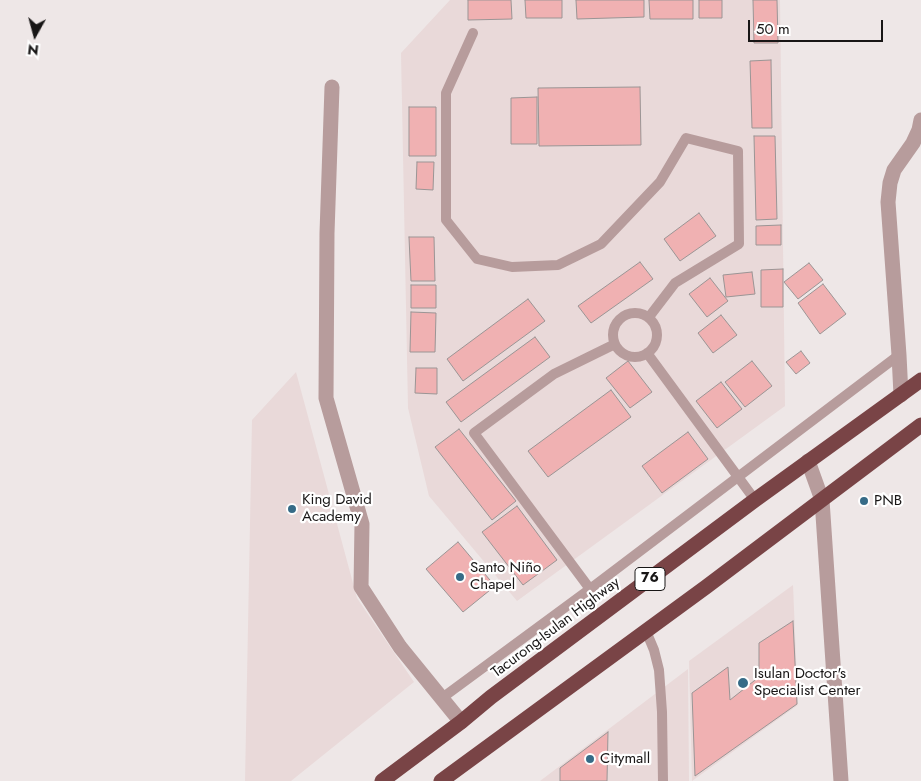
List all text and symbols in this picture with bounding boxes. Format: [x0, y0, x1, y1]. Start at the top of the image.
north arrow [10, 10, 60, 60]
scale bar [751, 10, 886, 42]
text: 50 m [756, 18, 790, 40]
text: N [26, 39, 40, 60]
place label: King David Academy [302, 491, 372, 526]
place label: PNB [874, 492, 902, 510]
marker: PNB [858, 495, 870, 507]
marker: King David Academy [286, 503, 298, 515]
place label: Santo Niño Chapel [470, 559, 541, 594]
road number: 76 [635, 568, 665, 590]
marker: Santo Niño Chapel [454, 571, 466, 583]
street label: Tacurong-Isulan Highway [488, 574, 624, 682]
place label: Isulan Doctor's Specialist Center [754, 665, 861, 700]
marker: Isulan Doctor's Specialist Center [736, 676, 750, 690]
place label: Citymall [600, 750, 650, 768]
marker: Citymall [584, 753, 596, 765]

